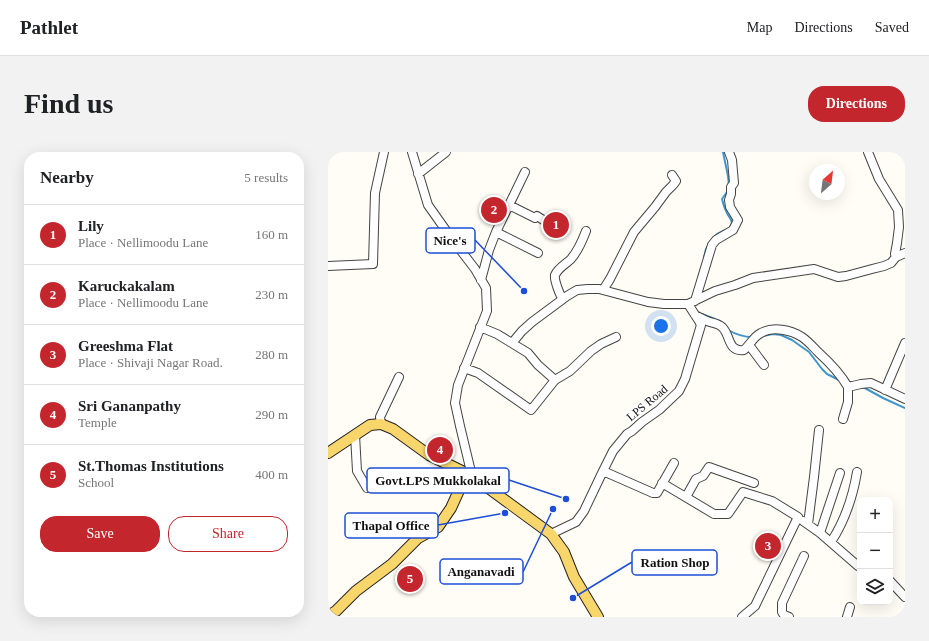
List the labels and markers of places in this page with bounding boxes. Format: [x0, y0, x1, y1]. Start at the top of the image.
pin: 2 [481, 195, 507, 225]
pin: 1 [543, 210, 569, 240]
callout: Nice's [426, 228, 475, 253]
pin: 4 [427, 435, 453, 465]
callout: Govt.LPS Mukkolakal [367, 468, 509, 493]
callout: Thapal Office [345, 513, 438, 538]
pin: 3 [755, 531, 781, 561]
callout: Ration Shop [632, 550, 717, 575]
callout: Anganavadi [440, 559, 523, 584]
pin: 5 [397, 564, 423, 594]

